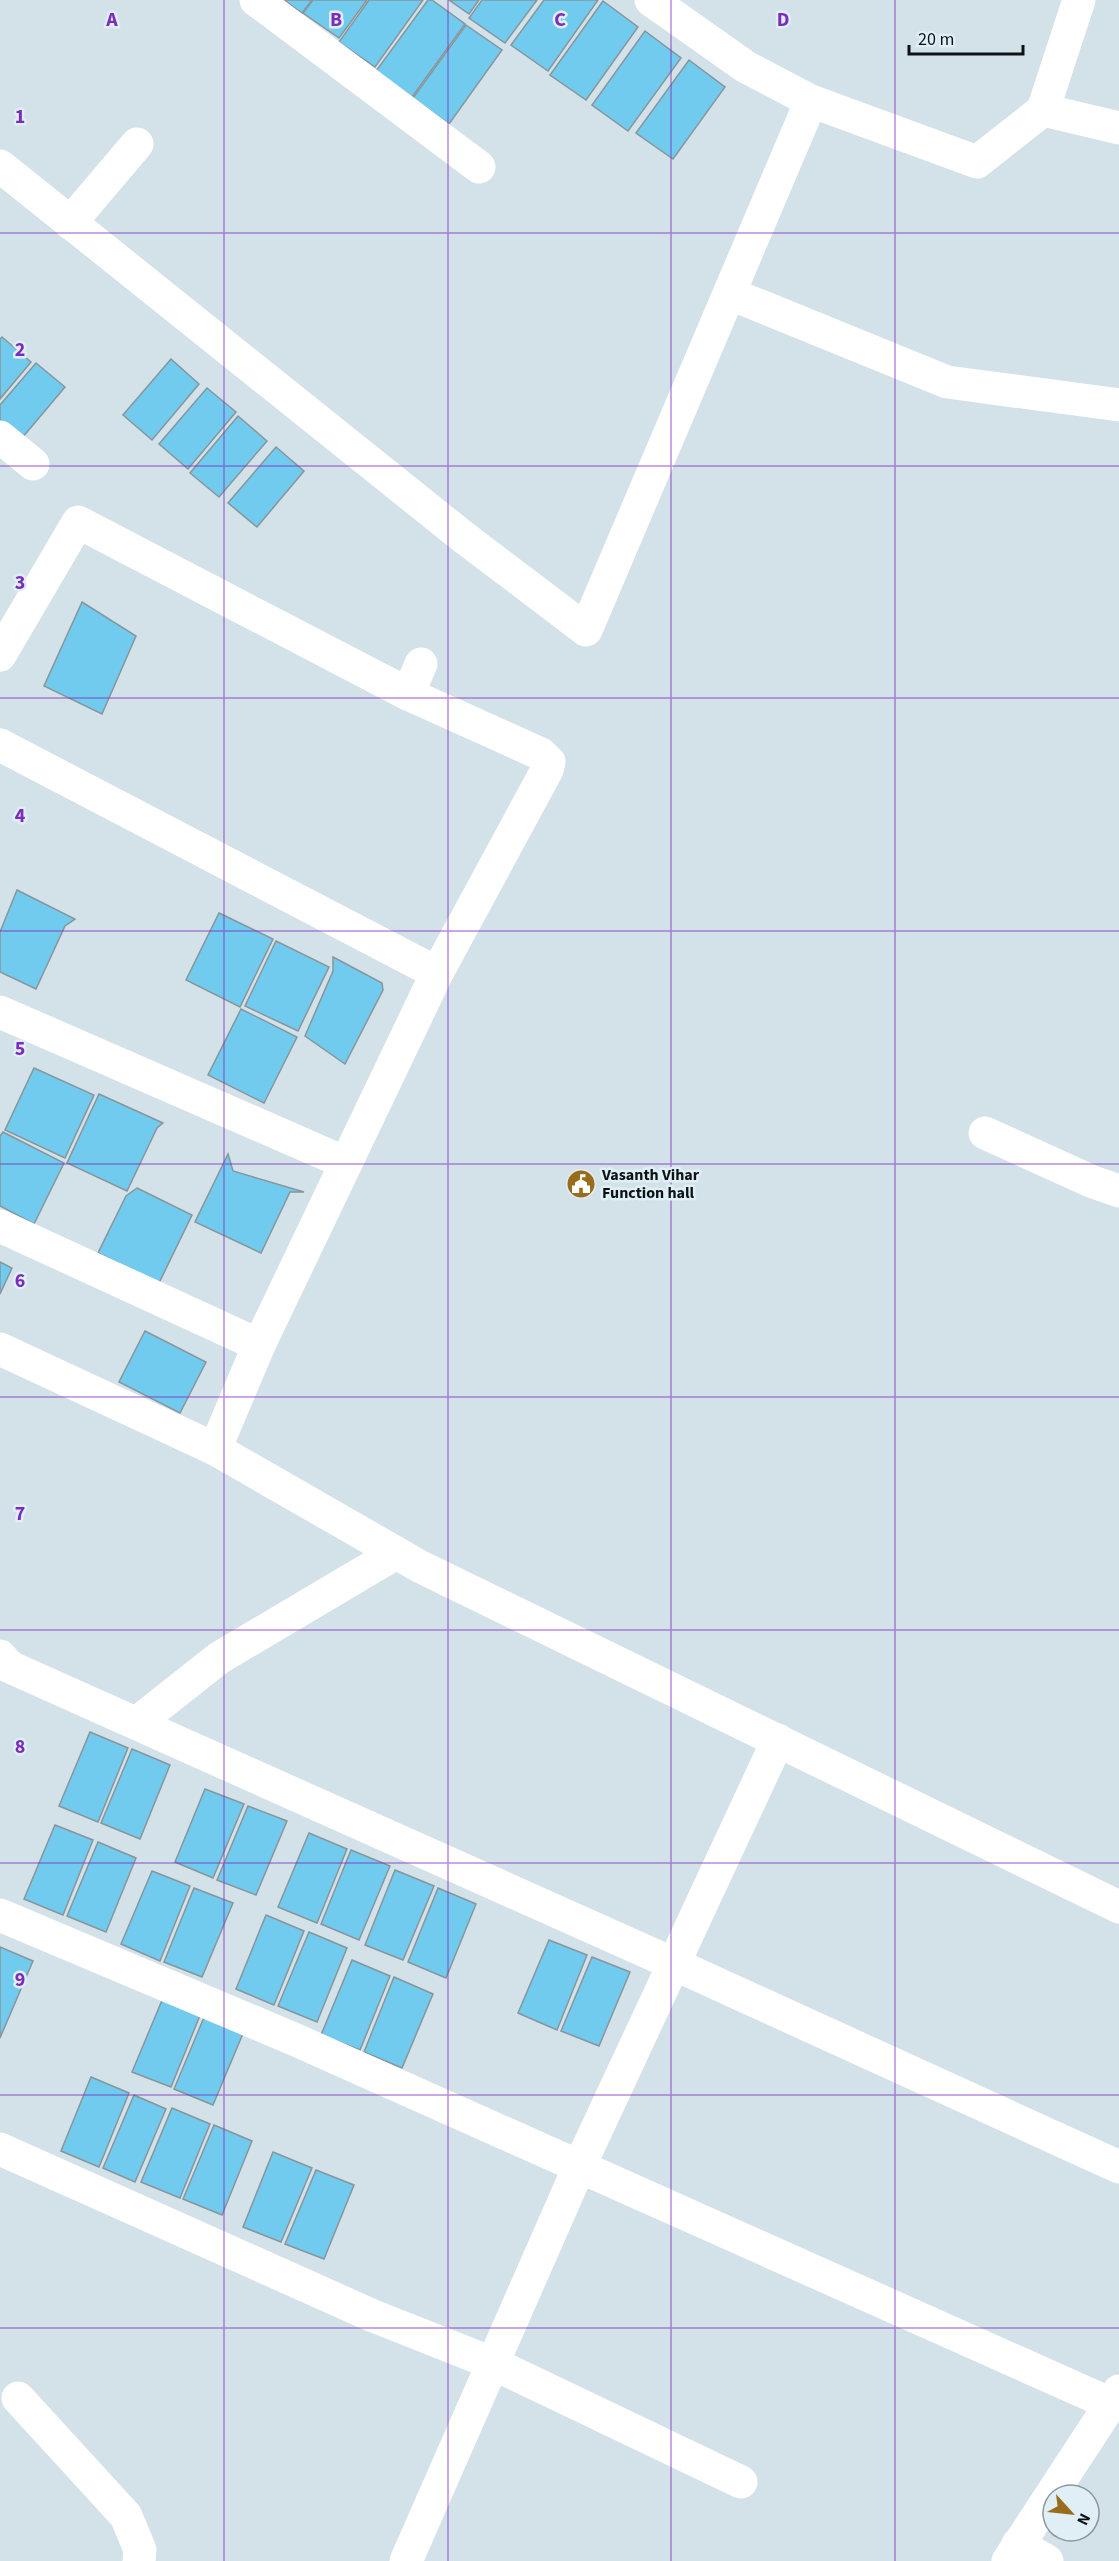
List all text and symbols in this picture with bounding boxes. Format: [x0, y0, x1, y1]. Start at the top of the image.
text: A [105, 6, 118, 34]
text: B [330, 6, 342, 34]
text: C [554, 6, 566, 34]
text: D [777, 6, 789, 34]
scale bar [909, 18, 1023, 56]
text: 20 m [918, 27, 954, 52]
text: 1 [15, 103, 25, 131]
text: 2 [15, 336, 25, 364]
text: 3 [15, 569, 25, 597]
text: 4 [15, 802, 26, 830]
text: 5 [15, 1035, 25, 1063]
place label: Vasanth Vihar Function hall [601, 1164, 700, 1204]
public building icon: Vasanth Vihar Function hall [565, 1168, 597, 1200]
text: 6 [15, 1267, 25, 1295]
text: 7 [15, 1500, 25, 1528]
text: 8 [15, 1733, 25, 1761]
text: 9 [15, 1966, 25, 1994]
north arrow [1041, 2483, 1101, 2543]
text: N [1071, 2510, 1096, 2529]

